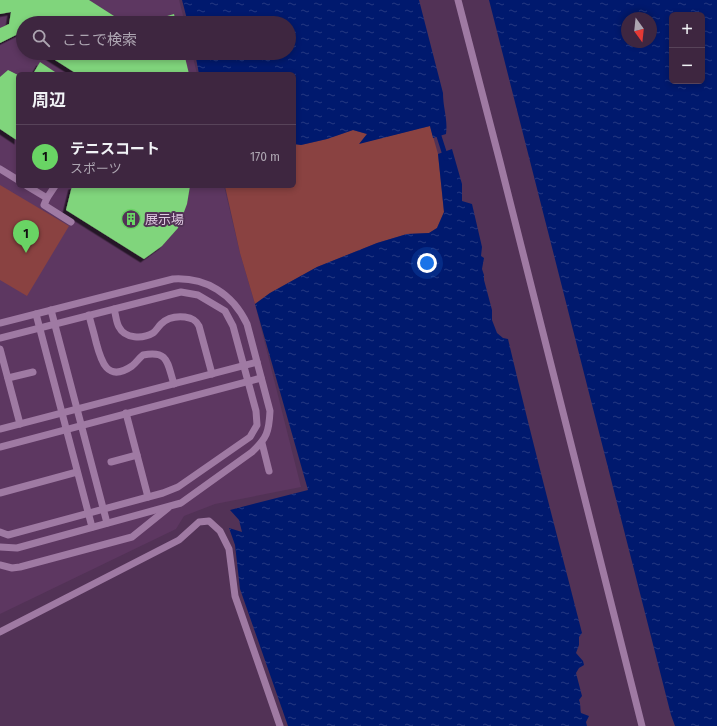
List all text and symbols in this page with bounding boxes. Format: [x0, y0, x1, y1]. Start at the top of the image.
north arrow [621, 12, 657, 48]
map controls [669, 12, 705, 84]
button: + [669, 12, 705, 48]
search box [16, 16, 296, 60]
icon: search [30, 27, 52, 49]
text: ここで検索 [62, 31, 137, 49]
button: − [669, 48, 705, 84]
text: 周辺 [32, 90, 66, 111]
text: テニスコート [70, 140, 160, 158]
text: 1 [42, 149, 48, 164]
text: 170 m [250, 149, 280, 164]
text: スポーツ [70, 161, 122, 176]
building icon: 展示場 [120, 208, 142, 230]
place label: 展示場 [145, 212, 184, 227]
pin: 1 [13, 220, 39, 253]
your location [417, 253, 437, 273]

